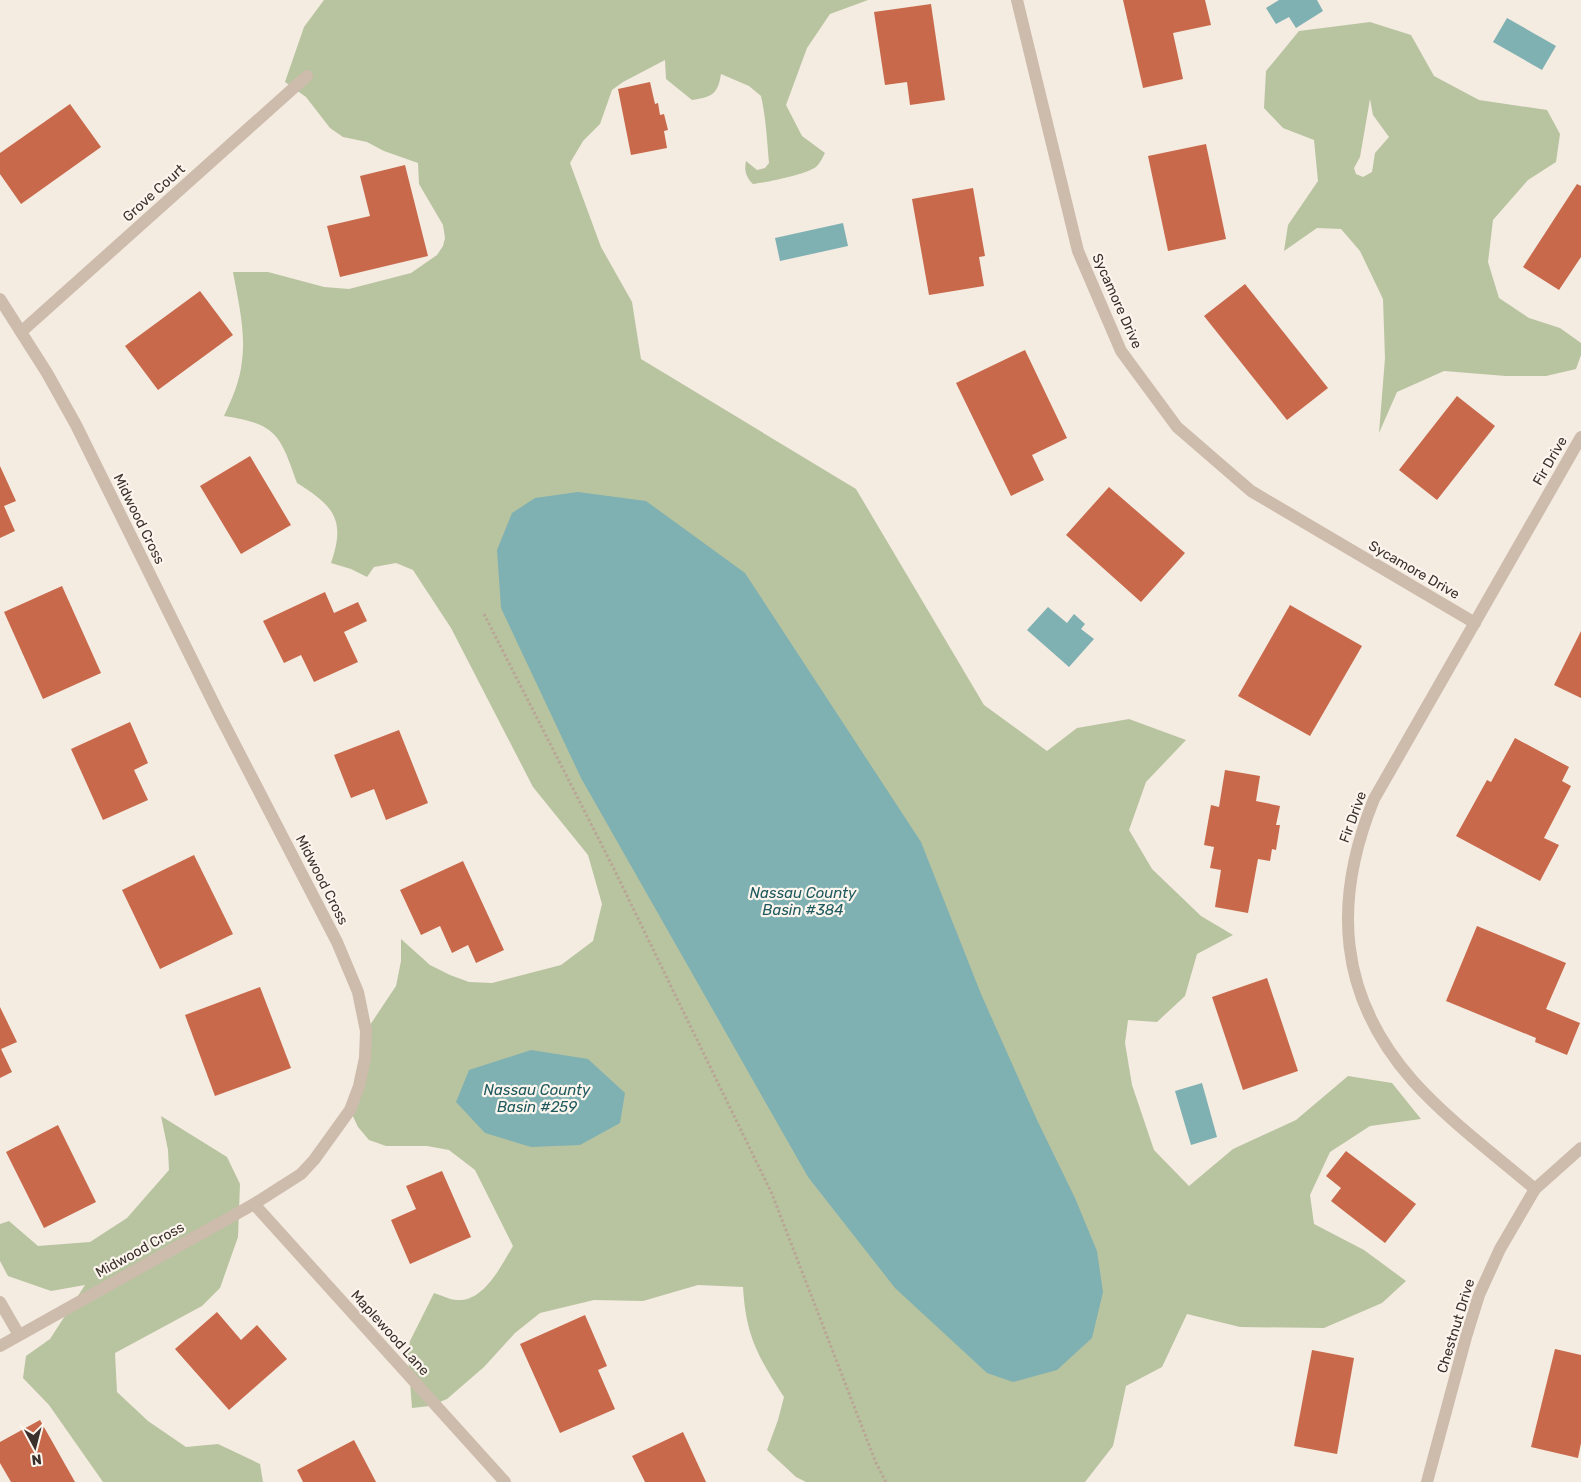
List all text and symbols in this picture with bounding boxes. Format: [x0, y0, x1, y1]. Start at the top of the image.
street label: Grove Court [119, 160, 189, 225]
street label: Sycamore Drive [1088, 251, 1146, 351]
street label: Fir Drive [1529, 433, 1571, 488]
street label: Midwood Cross [110, 471, 168, 567]
street label: Sycamore Drive [1365, 537, 1463, 603]
street label: Fir Drive [1336, 789, 1370, 845]
street label: Midwood Cross [292, 832, 352, 928]
water label: Nassau County Basin #384 [750, 884, 857, 919]
water label: Nassau County Basin #259 [484, 1081, 591, 1116]
street label: Midwood Cross [93, 1219, 187, 1281]
street label: Chestnut Drive [1434, 1277, 1478, 1375]
street label: Maplewood Lane [347, 1287, 433, 1379]
north arrow [10, 1422, 60, 1472]
text: N [30, 1450, 43, 1468]

